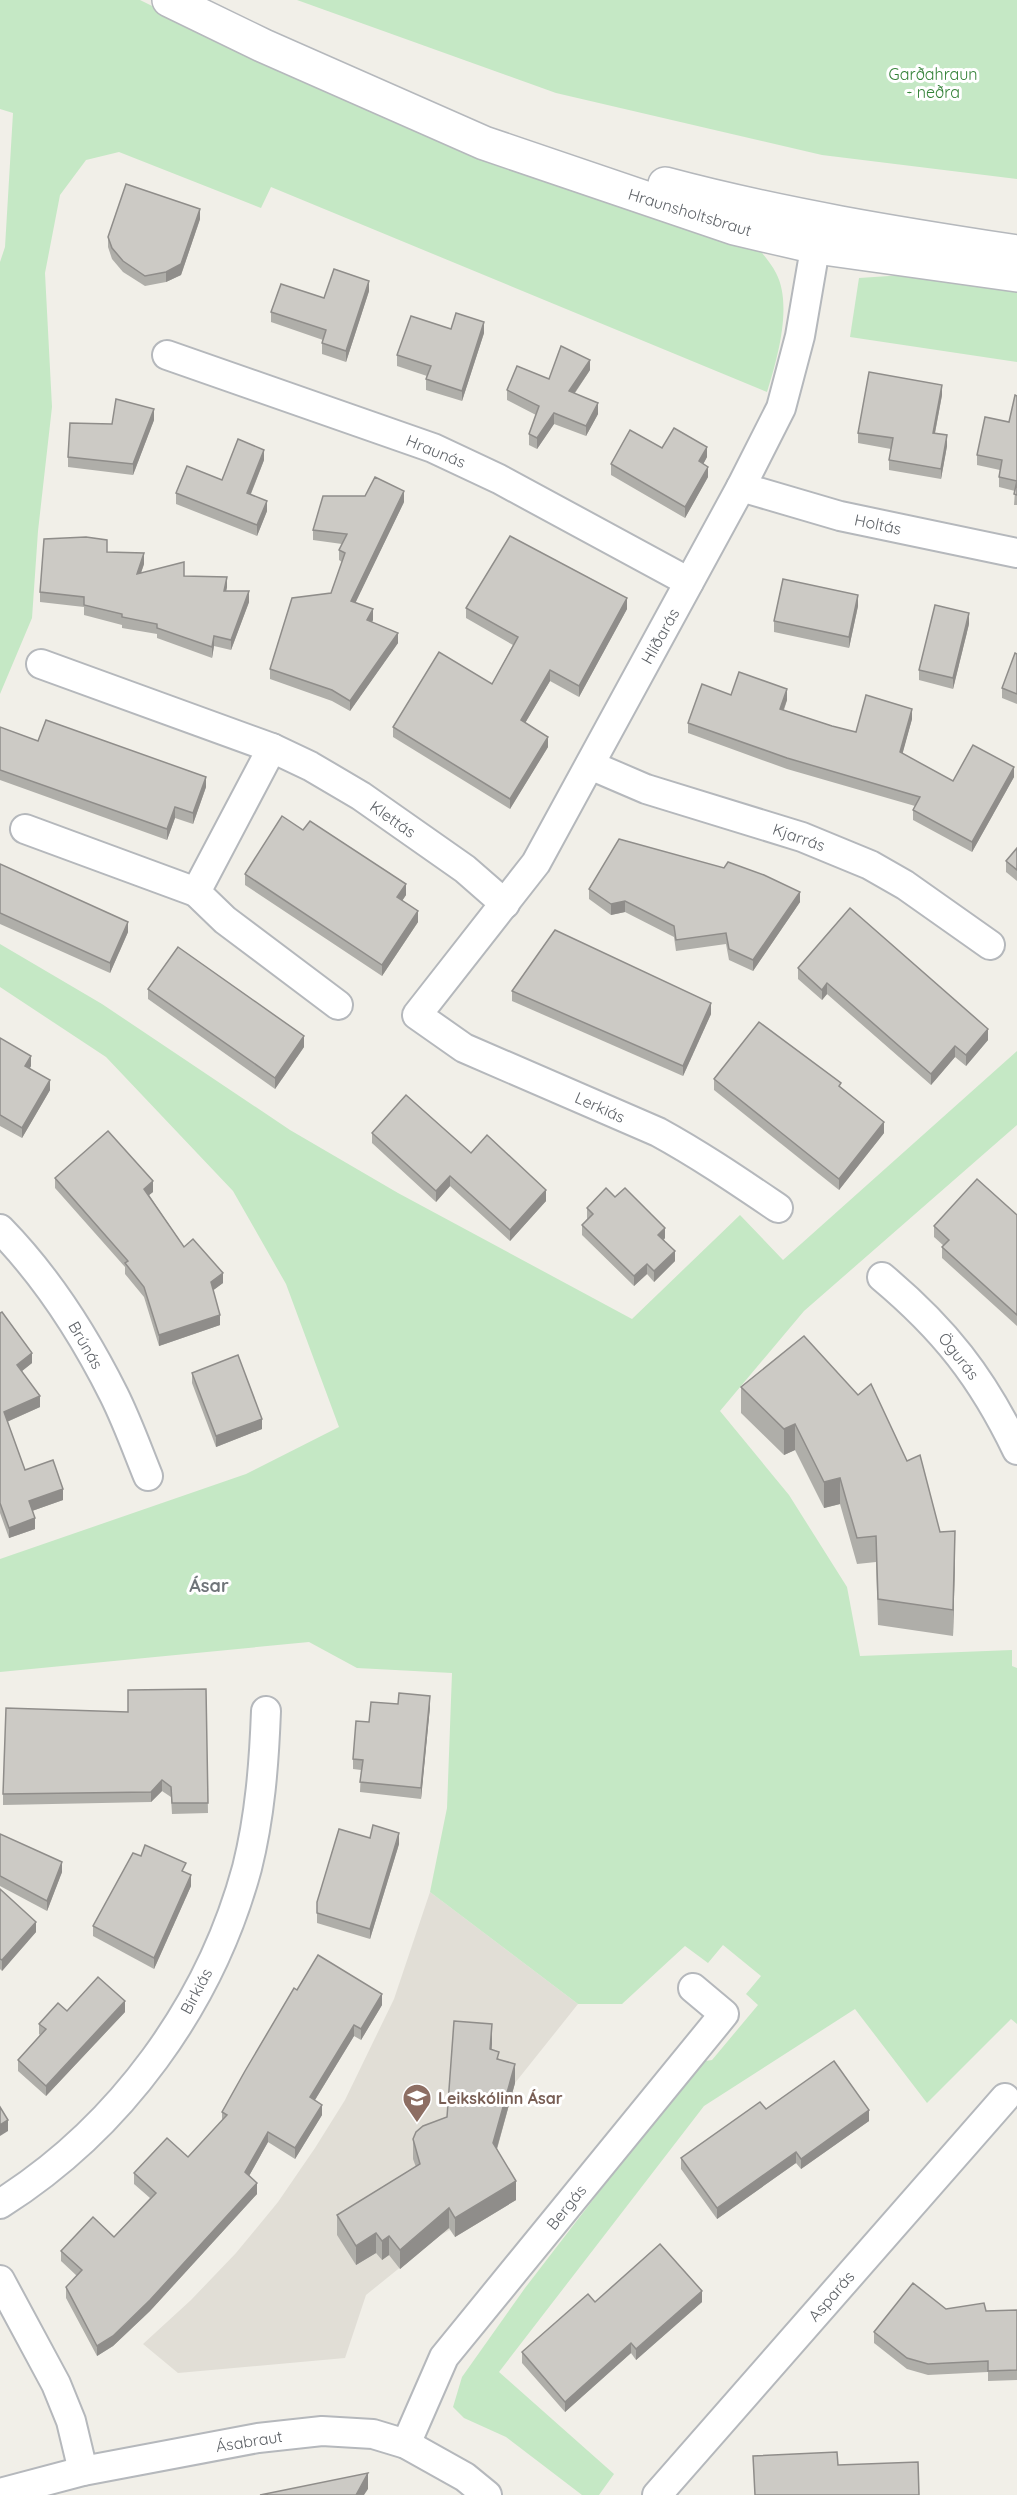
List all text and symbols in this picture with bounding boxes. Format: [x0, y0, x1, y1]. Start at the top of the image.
park label: Garðahraun - neðra [888, 64, 978, 102]
street label: Hraunsholtsbraut [626, 184, 754, 240]
street label: Hraunás [403, 430, 469, 472]
street label: Holtás [853, 509, 903, 539]
street label: Hlíðarás [637, 605, 683, 667]
street label: Klettás [366, 796, 420, 842]
street label: Kjarrás [770, 819, 828, 855]
street label: Lerkiás [572, 1087, 628, 1127]
street label: Brúnás [64, 1317, 108, 1373]
street label: Ögurás [934, 1328, 984, 1384]
district label: Ásar [189, 1574, 229, 1597]
street label: Birkiás [176, 1965, 216, 2017]
school or university icon: Leikskólinn Ásar [401, 2082, 433, 2124]
place label: Leikskólinn Ásar [438, 2088, 563, 2108]
street label: Bergás [542, 2180, 590, 2234]
street label: Asparás [804, 2267, 858, 2325]
street label: Ásabraut [214, 2426, 284, 2456]

